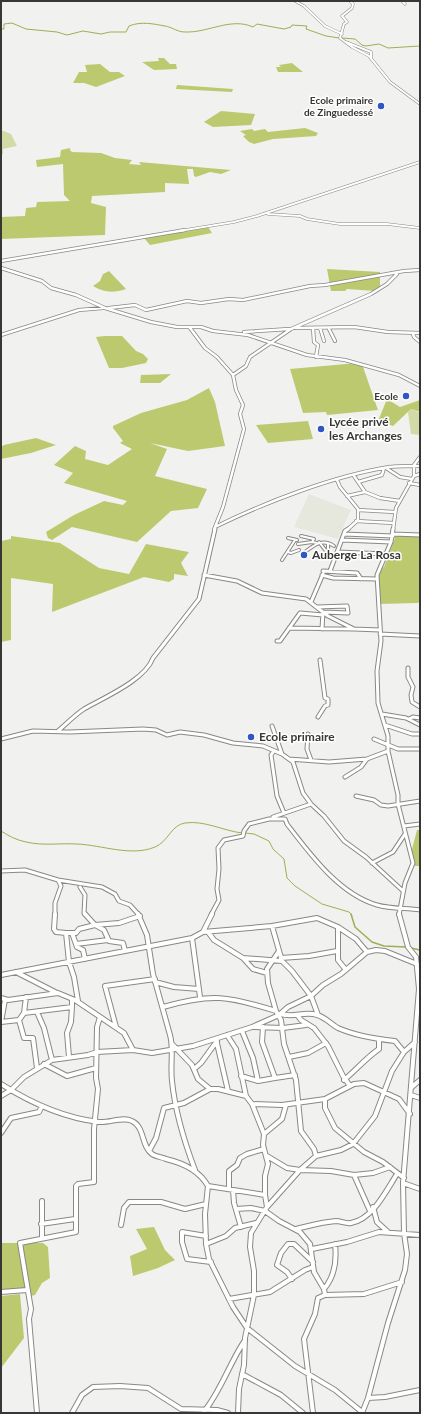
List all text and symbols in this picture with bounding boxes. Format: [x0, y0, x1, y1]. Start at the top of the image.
place label: Ecole primaire de Zinguedessé [304, 94, 374, 118]
marker: Ecole primaire de Zinguedessé [376, 101, 386, 111]
place label: Ecole [374, 390, 399, 402]
marker: Ecole [401, 391, 411, 401]
place label: Lycée privé les Archanges [329, 414, 402, 443]
marker: Lycée privé les Archanges [316, 424, 326, 434]
place label: Auberge La Rosa [311, 547, 401, 562]
marker: Auberge La Rosa [299, 550, 309, 560]
place label: Ecole primaire [259, 729, 335, 744]
marker: Ecole primaire [246, 732, 256, 742]

